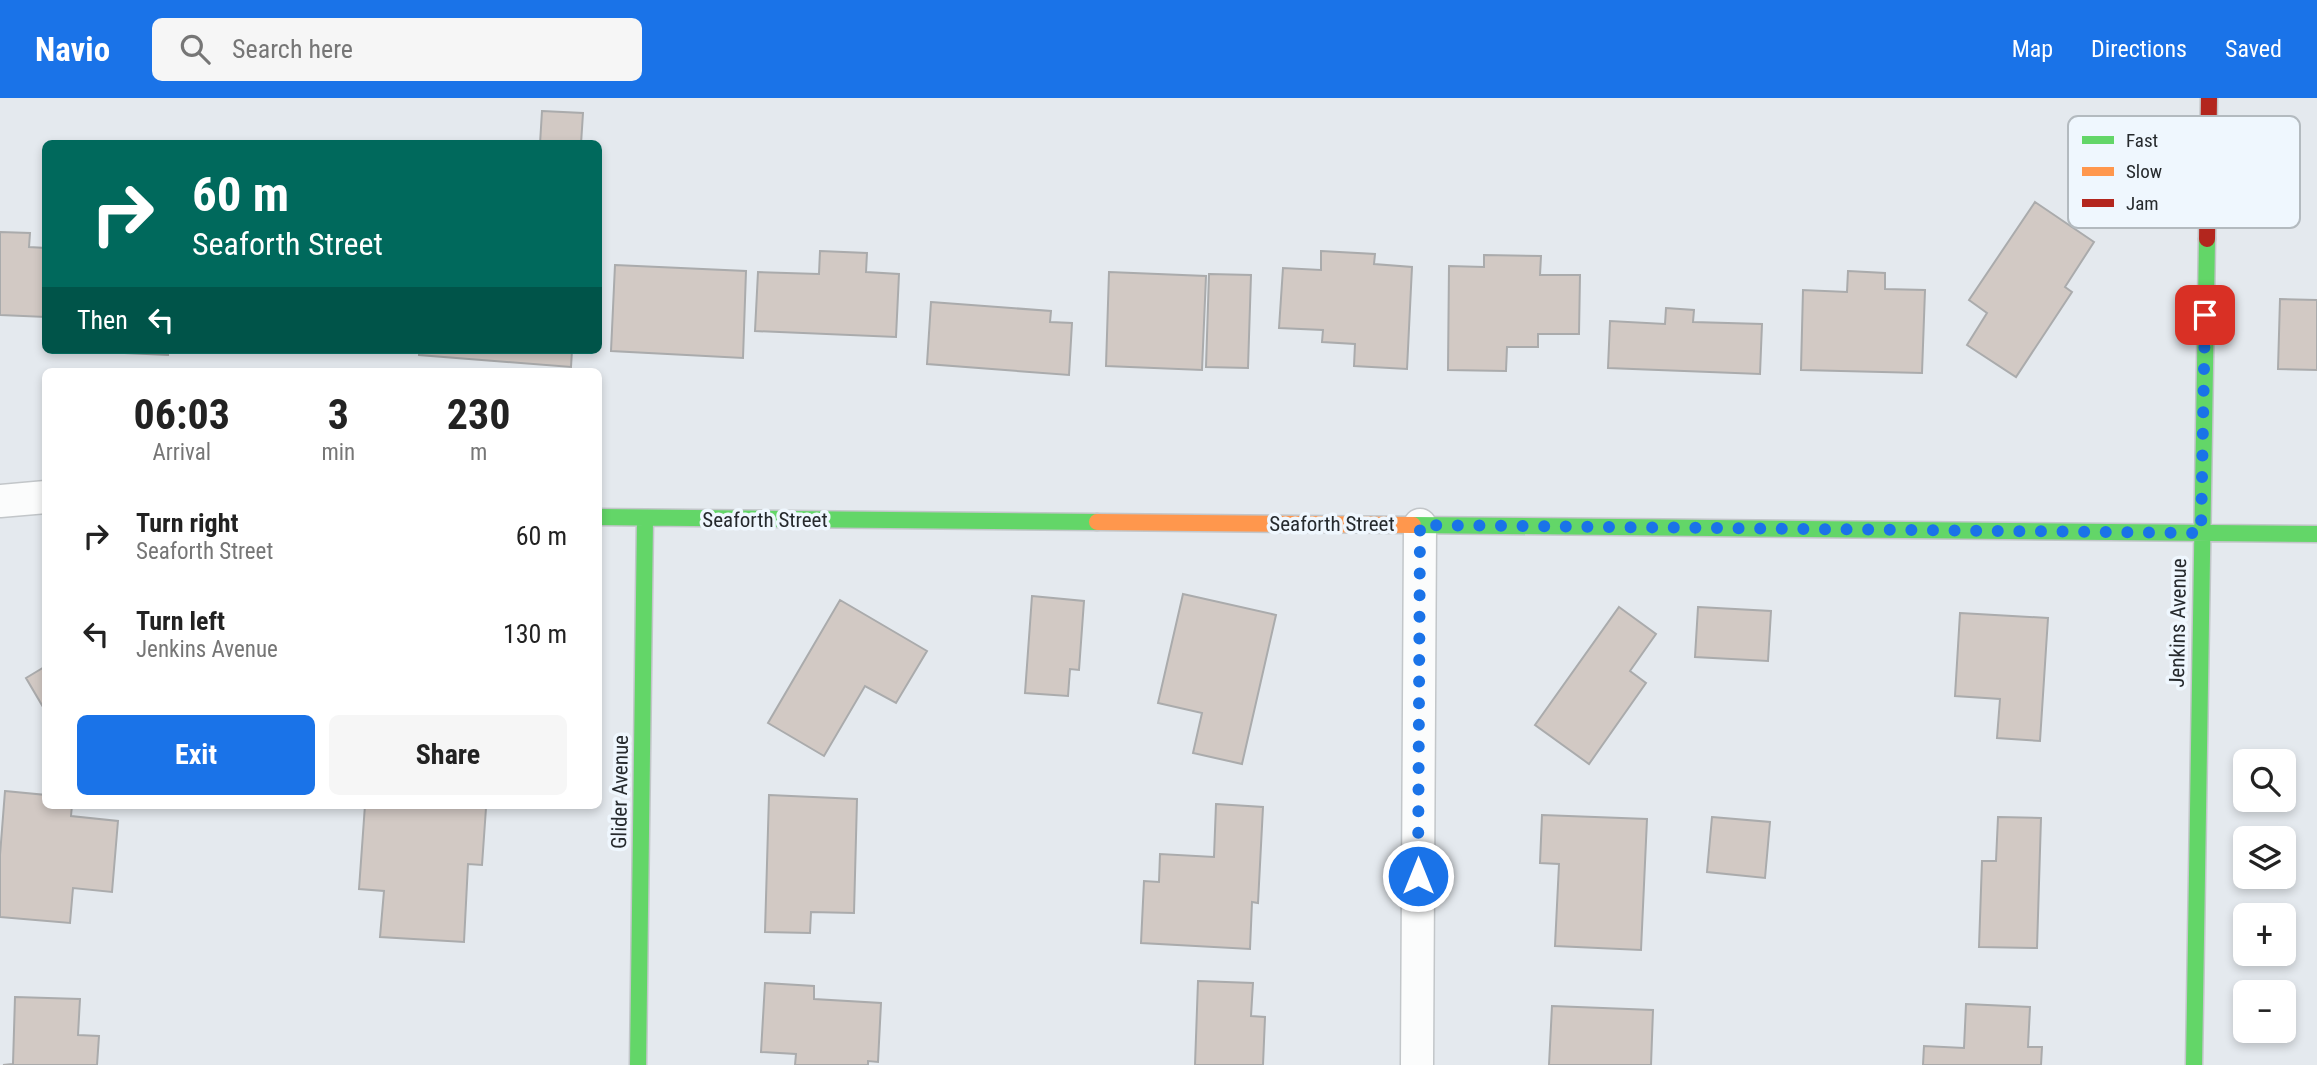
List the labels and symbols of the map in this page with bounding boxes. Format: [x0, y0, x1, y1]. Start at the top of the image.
legend [2068, 116, 2300, 228]
text: Fast [2126, 129, 2158, 152]
text: Slow [2126, 160, 2162, 183]
text: Jam [2126, 192, 2159, 215]
pin [2175, 285, 2235, 345]
street label: Seaforth Street [702, 508, 828, 532]
street label: Seaforth Street [1269, 512, 1395, 536]
street label: Jenkins Avenue [2165, 558, 2191, 688]
street label: Glider Avenue [607, 735, 633, 849]
position arrow [1381, 839, 1455, 913]

